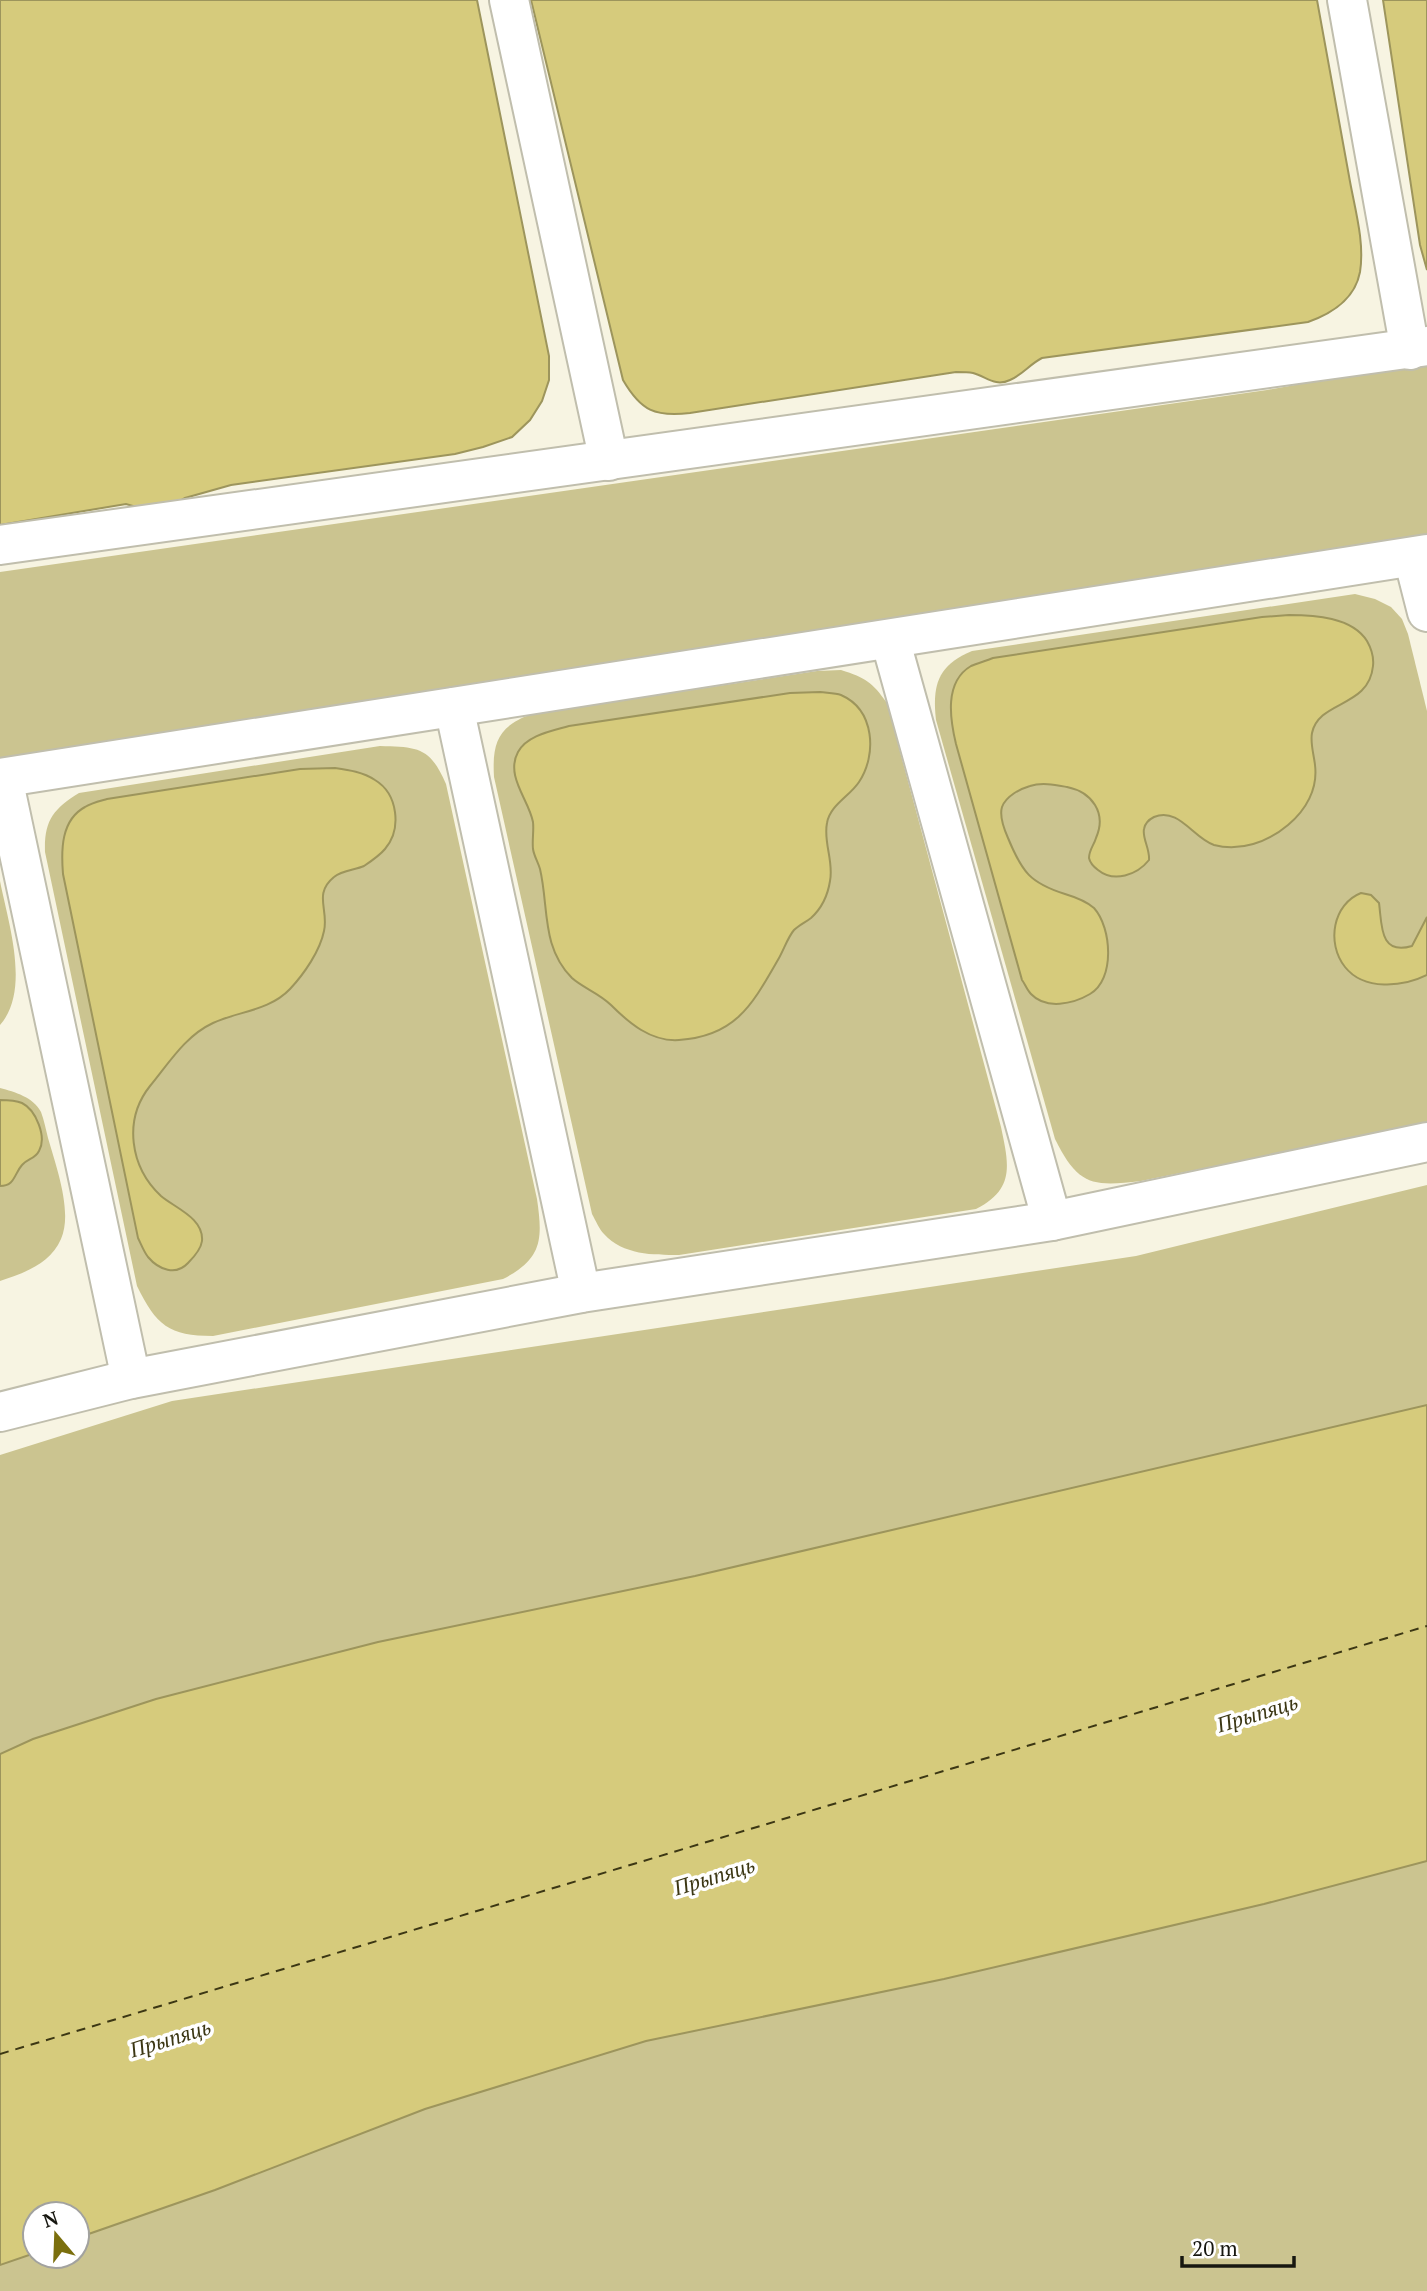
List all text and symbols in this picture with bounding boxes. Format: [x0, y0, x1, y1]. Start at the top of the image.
water label: Прыпяць [1212, 1687, 1301, 1739]
water label: Прыпяць [669, 1850, 758, 1902]
water label: Прыпяць [125, 2012, 214, 2064]
north arrow [21, 2200, 91, 2270]
text: N [39, 2204, 62, 2233]
scale bar [1182, 2224, 1294, 2268]
text: 20 m [1192, 2234, 1238, 2262]

